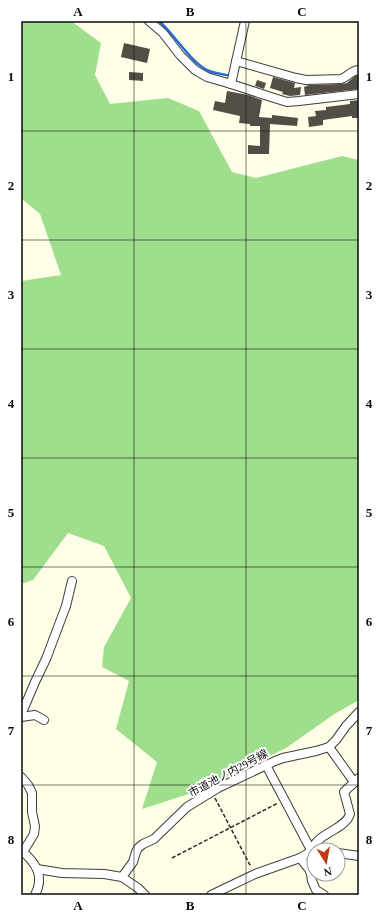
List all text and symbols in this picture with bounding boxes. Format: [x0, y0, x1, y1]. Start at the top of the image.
text: A [73, 4, 83, 19]
text: B [186, 4, 195, 19]
text: C [297, 4, 307, 19]
text: 1 [8, 69, 14, 84]
text: 1 [366, 69, 372, 84]
text: 2 [8, 178, 14, 193]
text: 2 [366, 178, 372, 193]
text: 3 [8, 287, 15, 302]
text: 3 [366, 287, 373, 302]
text: 4 [8, 396, 15, 411]
text: 4 [366, 396, 373, 411]
text: 5 [8, 505, 15, 520]
text: 5 [366, 505, 373, 520]
text: 6 [8, 614, 15, 629]
text: 6 [366, 614, 373, 629]
text: 7 [8, 723, 15, 738]
text: 7 [366, 723, 373, 738]
street label: 市道池ノ内29号線 [186, 747, 270, 799]
text: 8 [8, 832, 15, 847]
text: 8 [366, 832, 373, 847]
north arrow [306, 842, 346, 882]
text: N [323, 865, 333, 878]
text: A [73, 898, 83, 913]
text: B [186, 898, 195, 913]
text: C [297, 898, 307, 913]

